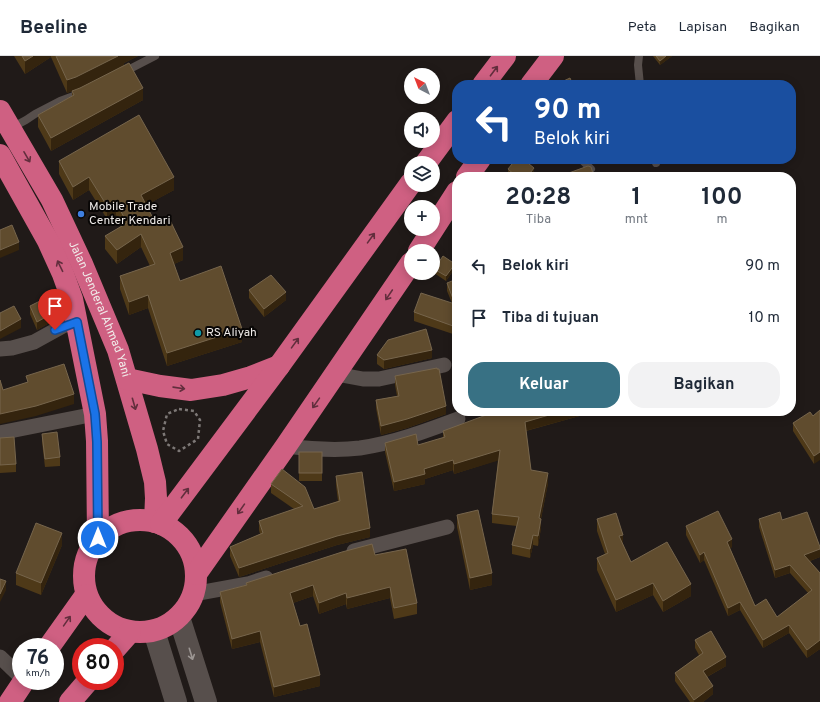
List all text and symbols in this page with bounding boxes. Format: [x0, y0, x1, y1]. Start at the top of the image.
text: Beeline [20, 16, 88, 40]
text: Peta [628, 19, 656, 36]
text: Lapisan [678, 19, 727, 36]
text: Bagikan [749, 19, 800, 36]
one-way arrow [490, 65, 498, 76]
north arrow [404, 68, 440, 104]
map controls [404, 68, 440, 280]
text: 90 m [534, 93, 601, 129]
icon: left [468, 96, 520, 148]
button: sound [404, 112, 440, 148]
text: Belok kiri [534, 128, 610, 151]
one-way arrow [23, 151, 31, 163]
button: layers [404, 156, 440, 192]
text: 20:28 [505, 183, 571, 213]
text: 1 [632, 183, 641, 213]
text: 100 [701, 183, 743, 213]
place label: Mobile Trade Center Kendari [89, 199, 170, 229]
button: + [404, 200, 440, 236]
marker: Mobile Trade Center Kendari [76, 209, 86, 219]
text: Tiba [526, 212, 551, 228]
text: mnt [625, 212, 648, 228]
text: m [716, 212, 727, 228]
one-way arrow [367, 233, 375, 244]
street label: Jalan Jenderal Ahmad Yani [64, 238, 134, 379]
button: − [404, 244, 440, 280]
icon: left [468, 255, 490, 277]
text: Belok kiri [502, 257, 569, 276]
text: 90 m [745, 257, 780, 276]
one-way arrow [56, 260, 63, 272]
pin [38, 289, 72, 330]
one-way arrow [385, 289, 393, 300]
icon: arrive [44, 295, 66, 317]
icon: arrive [468, 307, 490, 329]
text: Tiba di tujuan [502, 309, 599, 328]
text: 10 m [749, 309, 780, 328]
place label: RS Aliyah [206, 325, 257, 341]
marker: RS Aliyah [193, 328, 203, 338]
one-way arrow [291, 338, 299, 349]
button: Keluar [468, 362, 620, 408]
button: Bagikan [628, 362, 780, 408]
one-way arrow [172, 385, 185, 392]
one-way arrow [131, 397, 138, 410]
one-way arrow [312, 397, 320, 408]
one-way arrow [180, 488, 189, 499]
one-way arrow [237, 503, 245, 514]
position arrow [77, 517, 119, 559]
one-way arrow [63, 616, 71, 627]
speed limit sign: 80 [72, 638, 124, 690]
text: 76 [27, 646, 49, 672]
one-way arrow [188, 647, 195, 660]
text: km/h [26, 667, 50, 680]

